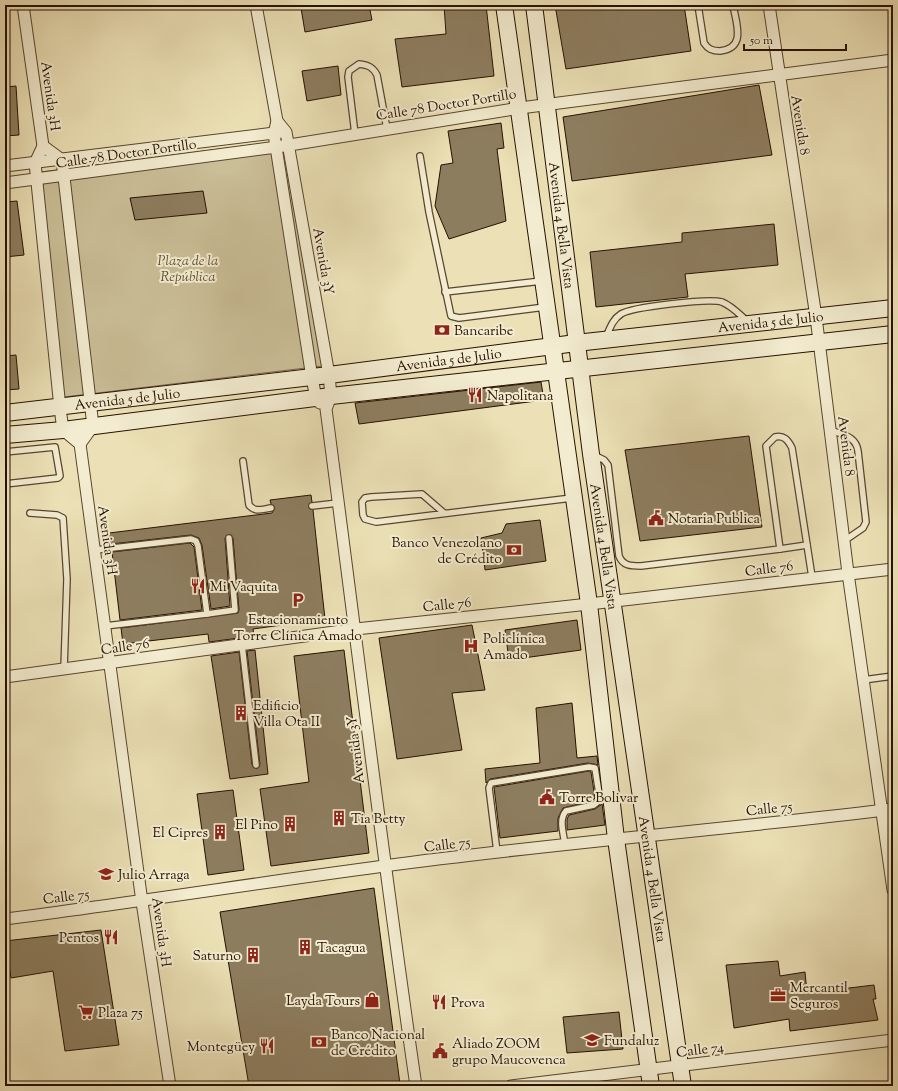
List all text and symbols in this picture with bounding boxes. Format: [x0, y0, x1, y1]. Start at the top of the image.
scale bar [744, 26, 846, 52]
text: 50 m [749, 32, 773, 50]
street label: Avenida 3H [34, 60, 64, 132]
street label: Calle 78 Doctor Portillo [375, 85, 518, 127]
street label: Avenida 8 [784, 94, 814, 157]
street label: Calle 78 Doctor Portillo [55, 135, 198, 175]
street label: Avenida 4 Bella Vista [542, 161, 578, 291]
street label: Avenida 3Y [306, 226, 338, 297]
park label: Plaza de la República [158, 252, 218, 288]
street label: Avenida 5 de Julio [717, 308, 825, 339]
bank icon: Bancaribe [433, 321, 451, 339]
place label: Bancaribe [454, 322, 513, 342]
street label: Avenida 5 de Julio [395, 345, 503, 378]
street label: Avenida 5 de Julio [73, 384, 182, 417]
restaurant icon: Napolitana [466, 386, 484, 404]
place label: Napolitana [487, 387, 554, 407]
street label: Avenida 8 [831, 415, 859, 478]
street label: Avenida 4 Bella Vista [583, 482, 622, 612]
street label: Avenida 3H [91, 504, 121, 576]
public building icon: Notaria Publica [647, 509, 665, 527]
place label: Notaria Publica [668, 510, 761, 530]
place label: Banco Venezolano de Crédito [391, 534, 502, 570]
bank icon: Banco Venezolano de Crédito [505, 541, 523, 559]
street label: Calle 76 [744, 557, 795, 583]
restaurant icon: Mi Vaquita [189, 577, 207, 595]
place label: Mi Vaquita [210, 578, 278, 598]
parking icon: Estacionamiento Torre Clínica Amado [289, 591, 307, 609]
street label: Calle 76 [422, 593, 473, 618]
place label: Estacionamiento Torre Clínica Amado [234, 611, 362, 647]
place label: Policlínica Amado [483, 630, 545, 666]
street label: Calle 76 [100, 635, 151, 661]
hospital icon: Policlínica Amado [462, 637, 480, 655]
place label: Edificio Villa Ota II [253, 697, 320, 733]
building icon: Edificio Villa Ota II [232, 704, 250, 722]
street label: Avenida 3Y [343, 715, 371, 785]
public building icon: Torre Bolivar [538, 788, 556, 806]
place label: Torre Bolivar [559, 789, 639, 809]
street label: Calle 75 [745, 798, 794, 822]
building icon: Tia Betty [330, 809, 348, 827]
place label: Tia Betty [351, 810, 405, 830]
building icon: El Pino [281, 815, 299, 833]
street label: Avenida 4 Bella Vista [632, 815, 670, 944]
place label: El Pino [235, 816, 278, 836]
building icon: El Cipres [211, 823, 229, 841]
place label: El Cipres [153, 824, 208, 844]
street label: Calle 75 [423, 833, 472, 859]
school or university icon: Julio Arraga [97, 865, 115, 883]
place label: Julio Arraga [117, 866, 190, 886]
street label: Calle 75 [42, 885, 91, 911]
street label: Avenida 3H [145, 896, 175, 968]
restaurant icon: Pentos [102, 928, 120, 946]
place label: Pentos [59, 929, 99, 949]
building icon: Tacagua [296, 938, 314, 956]
place label: Tacagua [317, 939, 366, 959]
building icon: Saturno [244, 946, 262, 964]
place label: Saturno [192, 947, 241, 967]
place label: Mercantil Seguros [790, 979, 848, 1015]
office icon: Mercantil Seguros [769, 986, 787, 1004]
shop icon: Layda Tours [363, 991, 381, 1009]
place label: Layda Tours [286, 992, 360, 1012]
restaurant icon: Prova [430, 993, 448, 1011]
place label: Prova [451, 994, 486, 1014]
supermarket icon: Plaza 75 [77, 1003, 95, 1021]
place label: Plaza 75 [98, 1004, 143, 1024]
place label: Banco Nacional de Crédito [331, 1026, 425, 1062]
school or university icon: Fundaluz [583, 1031, 601, 1049]
place label: Fundaluz [604, 1032, 659, 1052]
bank icon: Banco Nacional de Crédito [310, 1033, 328, 1051]
place label: Aliado ZOOM grupo Maucovenca [452, 1035, 566, 1071]
restaurant icon: Montegüey [258, 1037, 276, 1055]
place label: Montegüey [187, 1038, 255, 1058]
street label: Calle 74 [675, 1038, 725, 1064]
public building icon: Aliado ZOOM grupo Maucovenca [431, 1042, 449, 1060]

